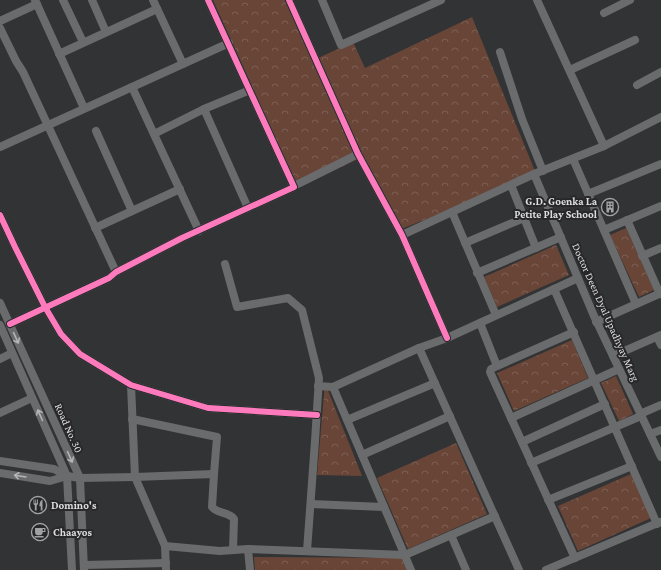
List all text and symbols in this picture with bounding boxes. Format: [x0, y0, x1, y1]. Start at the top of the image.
place label: G.D. Goenka La Petite Play School [514, 195, 598, 220]
building icon: G.D. Goenka La Petite Play School [600, 197, 620, 217]
street label: Doctor Deen Dyal Upadhyay Marg [569, 241, 642, 384]
one-way arrow [13, 332, 20, 344]
street label: Road No. 30 [53, 401, 85, 455]
one-way arrow [36, 410, 43, 422]
one-way arrow [67, 450, 74, 462]
one-way arrow [14, 472, 27, 480]
restaurant icon: Domino's [28, 495, 48, 515]
place label: Domino's [51, 499, 97, 511]
cafe icon: Chaayos [30, 522, 50, 542]
place label: Chaayos [53, 526, 93, 538]

